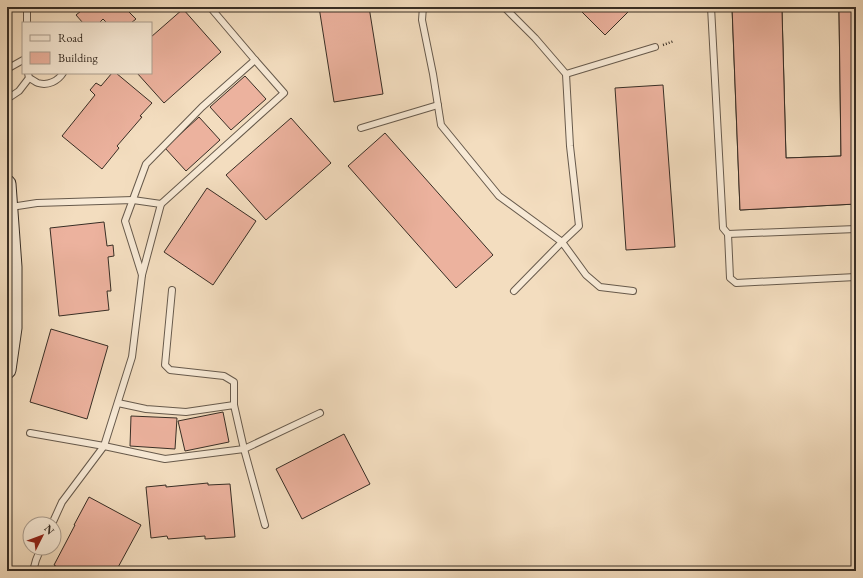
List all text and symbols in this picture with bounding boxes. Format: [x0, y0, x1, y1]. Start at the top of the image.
legend [22, 22, 152, 74]
text: Road [58, 30, 84, 46]
text: Building [58, 50, 99, 66]
north arrow [22, 516, 62, 556]
text: N [41, 521, 58, 537]

